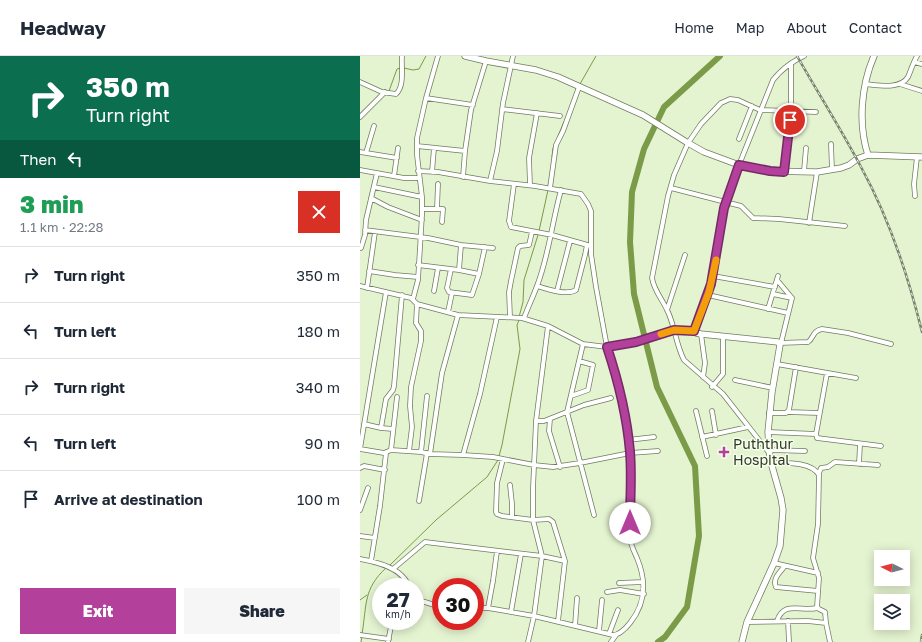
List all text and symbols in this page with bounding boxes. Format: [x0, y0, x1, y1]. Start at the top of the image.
text: Headway [20, 16, 106, 39]
text: Home [674, 19, 714, 36]
text: Map [736, 19, 764, 36]
text: About [786, 19, 827, 36]
text: Contact [849, 19, 902, 36]
text: 350 m [86, 70, 170, 103]
icon: right [20, 72, 72, 124]
pin [773, 103, 807, 137]
text: Turn right [86, 104, 170, 126]
icon: arrive [779, 109, 801, 131]
icon: left [64, 148, 86, 170]
text: Then [20, 150, 56, 168]
text: 3 min [20, 189, 83, 218]
button: close [298, 191, 340, 233]
text: 1.1 km · 22:28 [20, 219, 103, 235]
icon: right [20, 264, 42, 286]
text: Turn right [54, 266, 125, 284]
text: 350 m [296, 266, 340, 284]
icon: left [20, 320, 42, 342]
text: Turn left [54, 322, 116, 340]
text: 180 m [297, 322, 340, 340]
icon: right [20, 376, 42, 398]
text: Turn right [54, 378, 125, 396]
text: 340 m [296, 378, 340, 396]
icon: left [20, 432, 42, 454]
text: Turn left [54, 434, 116, 452]
text: 90 m [305, 434, 340, 452]
place label: Puththur Hospital [733, 435, 793, 468]
marker: Puththur Hospital [718, 446, 730, 458]
icon: arrive [20, 488, 42, 510]
text: Arrive at destination [54, 490, 203, 508]
text: 100 m [297, 490, 340, 508]
position arrow [609, 502, 651, 544]
north arrow [874, 550, 910, 586]
map controls [874, 550, 910, 630]
speed limit sign: 30 [432, 578, 484, 630]
text: 27 [386, 587, 410, 611]
button: Exit [20, 588, 176, 634]
button: Share [184, 588, 340, 634]
button: layers [874, 594, 910, 630]
text: km/h [385, 608, 411, 620]

